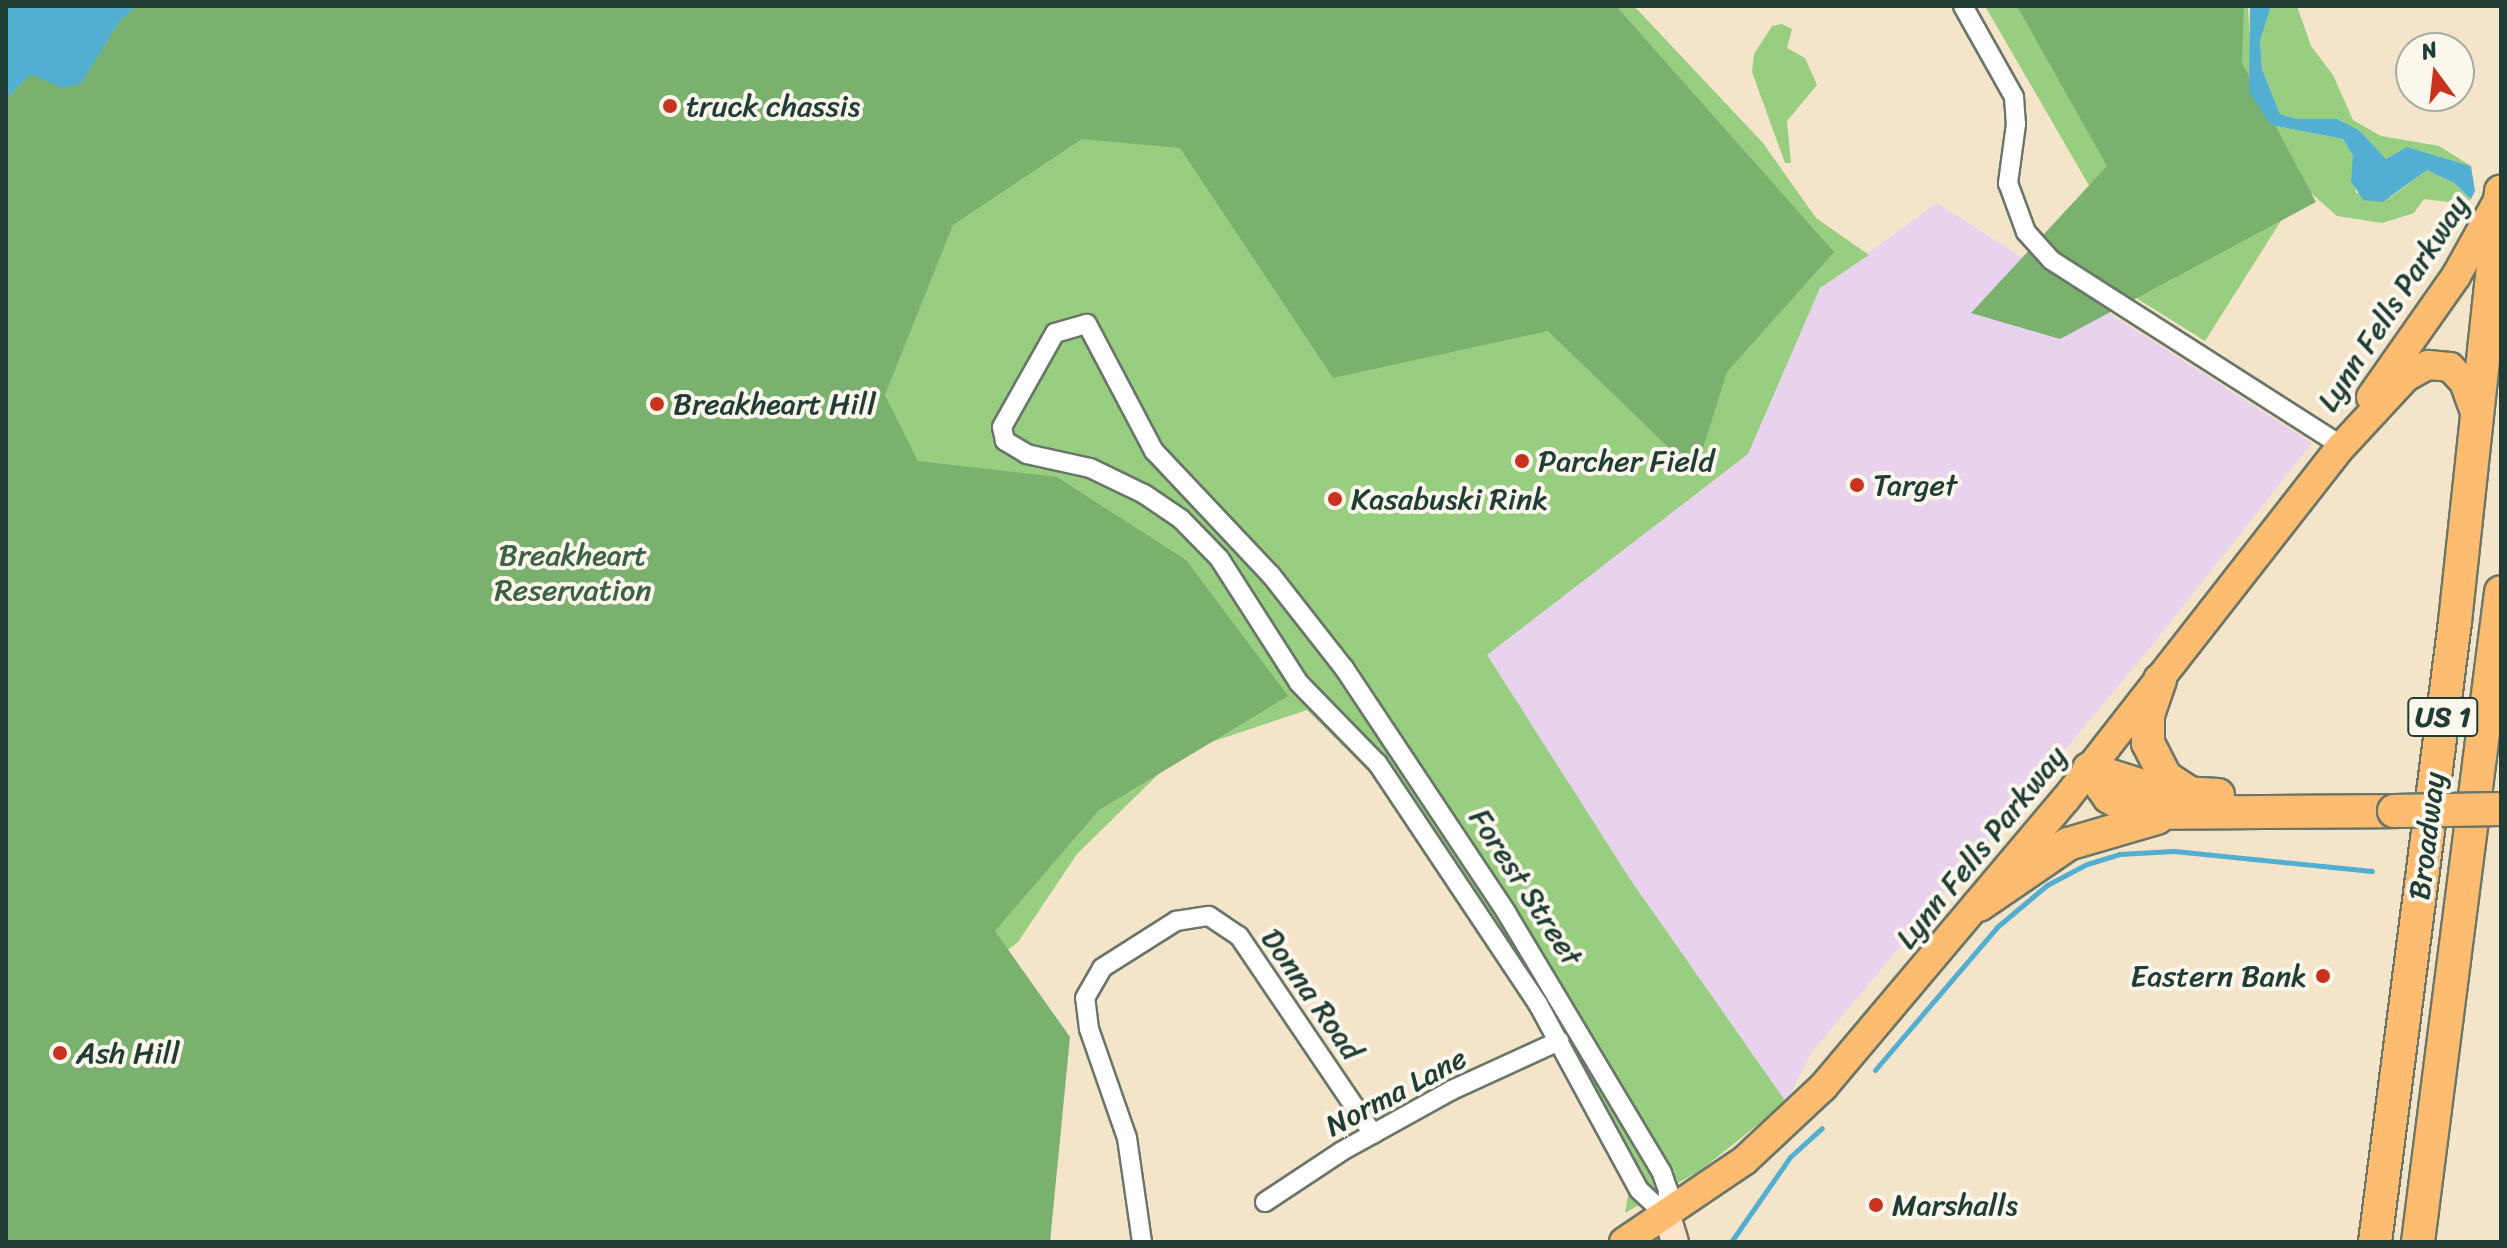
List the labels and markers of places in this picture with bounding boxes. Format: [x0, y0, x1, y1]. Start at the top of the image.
place label: truck chassis [686, 88, 860, 124]
marker: truck chassis [661, 97, 679, 115]
place label: Breakheart Hill [673, 386, 876, 422]
marker: Breakheart Hill [648, 395, 666, 413]
place label: Parcher Field [1538, 443, 1714, 479]
marker: Parcher Field [1513, 452, 1531, 470]
place label: Target [1873, 467, 1957, 503]
marker: Target [1848, 476, 1866, 494]
place label: Kasabuski Rink [1351, 481, 1548, 517]
marker: Kasabuski Rink [1326, 490, 1344, 508]
place label: Eastern Bank [2131, 958, 2307, 994]
marker: Eastern Bank [2314, 967, 2332, 985]
place label: Ash Hill [76, 1035, 180, 1071]
marker: Ash Hill [51, 1044, 69, 1062]
place label: Marshalls [1892, 1187, 2018, 1223]
marker: Marshalls [1867, 1196, 1885, 1214]

